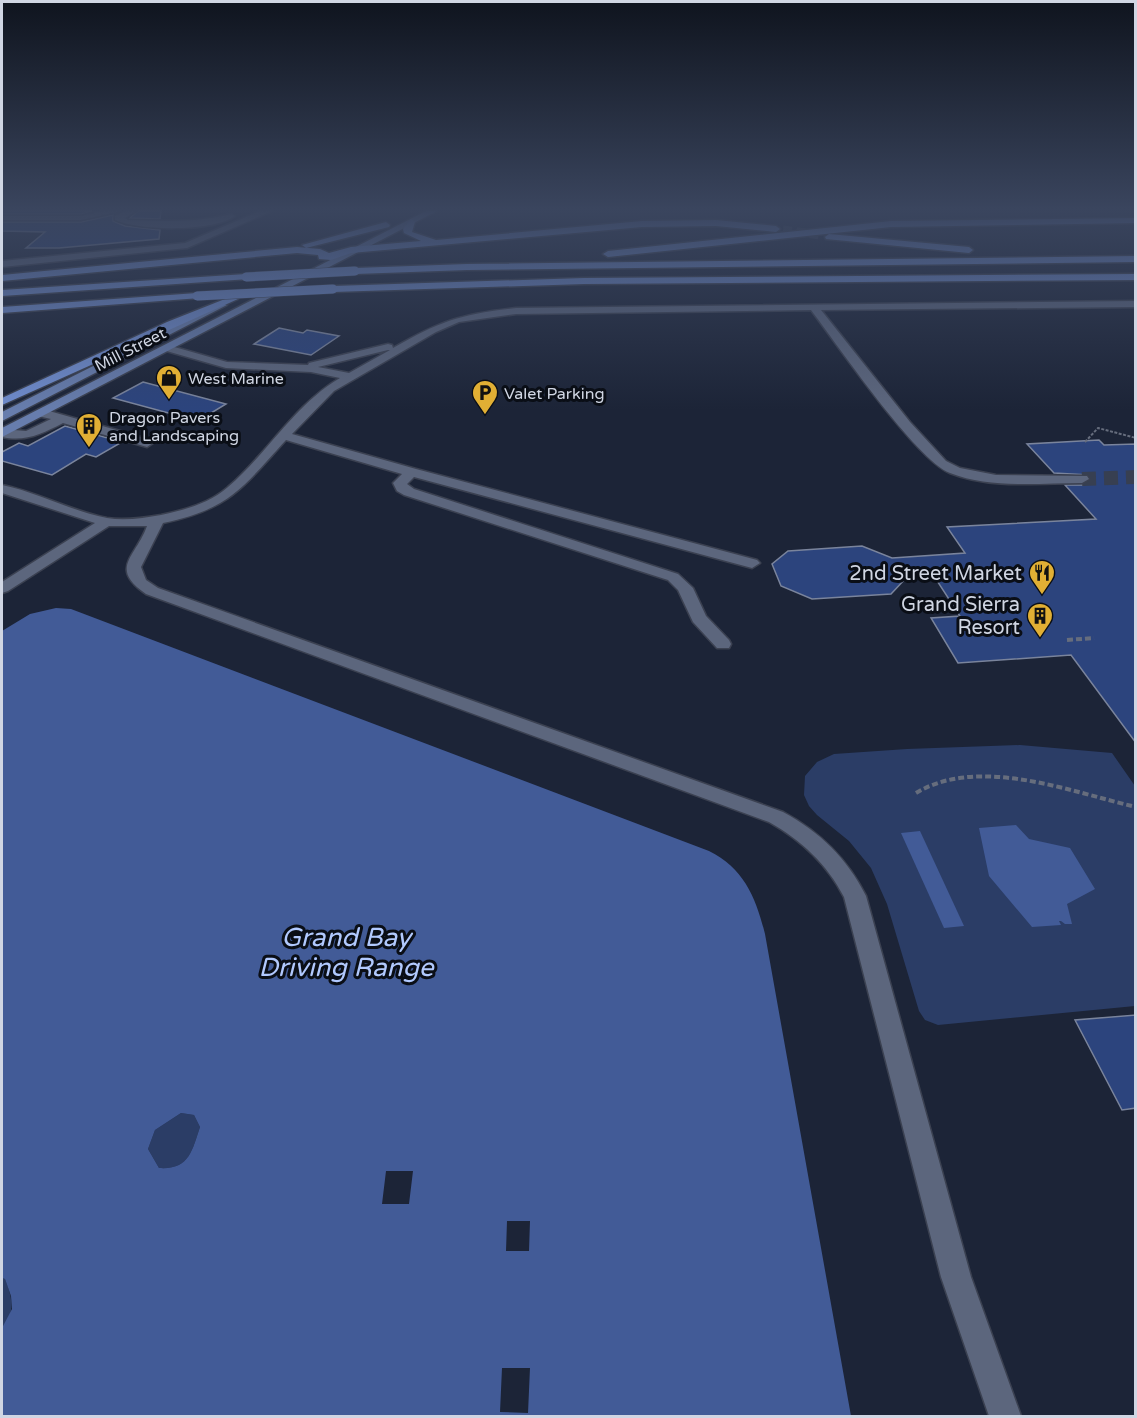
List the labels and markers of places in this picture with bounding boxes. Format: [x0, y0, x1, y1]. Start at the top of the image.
shop icon: West Marine [154, 363, 184, 401]
place label: West Marine [188, 369, 284, 389]
parking icon: Valet Parking [470, 378, 500, 416]
place label: Valet Parking [504, 384, 605, 404]
place label: Dragon Pavers and Landscaping [109, 408, 239, 446]
building icon: Dragon Pavers and Landscaping [74, 411, 104, 449]
restaurant icon: 2nd Street Market [1027, 558, 1057, 596]
place label: 2nd Street Market [849, 562, 1022, 586]
place label: Grand Sierra Resort [901, 593, 1020, 640]
building icon: Grand Sierra Resort [1025, 601, 1055, 639]

